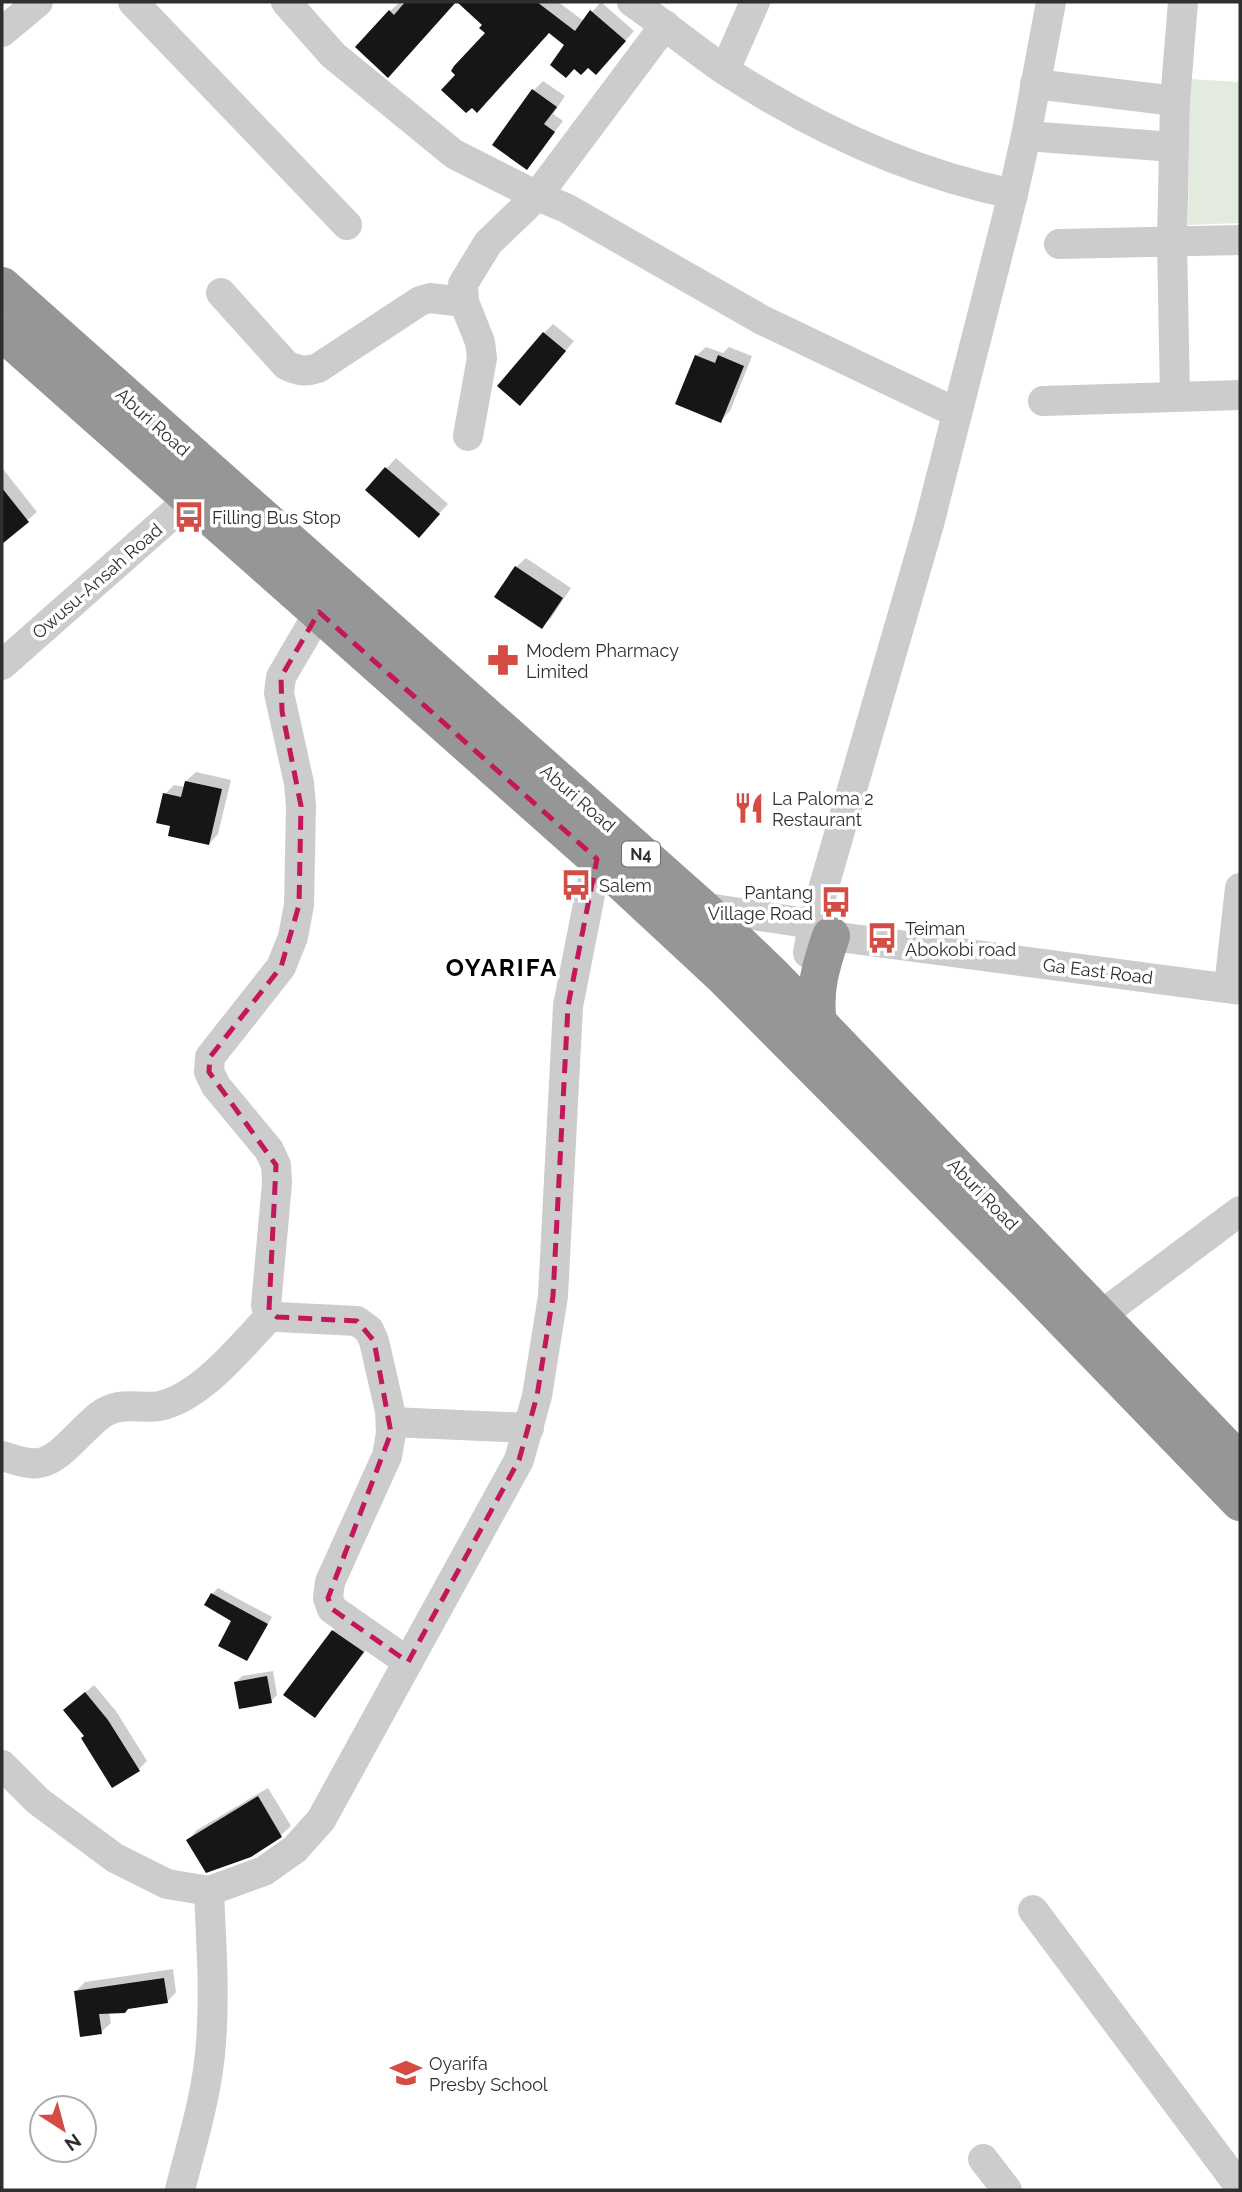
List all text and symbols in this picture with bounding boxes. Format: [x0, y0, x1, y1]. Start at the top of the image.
street label: Aburi Road [112, 383, 194, 461]
bus stop icon: Filling Bus Stop [172, 500, 206, 534]
place label: Filling Bus Stop [212, 507, 341, 528]
street label: Owusu-Ansah Road [28, 519, 166, 643]
place label: Modem Pharmacy Limited [526, 640, 679, 682]
pharmacy icon: Modem Pharmacy Limited [486, 643, 520, 677]
street label: Aburi Road [536, 760, 620, 836]
place label: La Paloma 2 Restaurant [772, 788, 874, 830]
restaurant icon: La Paloma 2 Restaurant [732, 791, 766, 825]
road number: N4 [622, 842, 660, 866]
bus stop icon: Salem [559, 868, 593, 902]
place label: Salem [599, 875, 652, 896]
place label: Pantang Village Road [708, 882, 813, 924]
bus stop icon: Pantang Village Road [819, 885, 853, 919]
place label: Teiman Abokobi road [905, 918, 1016, 960]
bus stop icon: Teiman Abokobi road [865, 921, 899, 955]
district label: OYARIFA [446, 953, 558, 982]
street label: Ga East Road [1042, 954, 1154, 988]
street label: Aburi Road [943, 1154, 1023, 1234]
place label: Oyarifa Presby School [429, 2053, 548, 2095]
school or university icon: Oyarifa Presby School [389, 2056, 423, 2090]
north arrow [28, 2094, 98, 2164]
text: N [61, 2130, 85, 2156]

